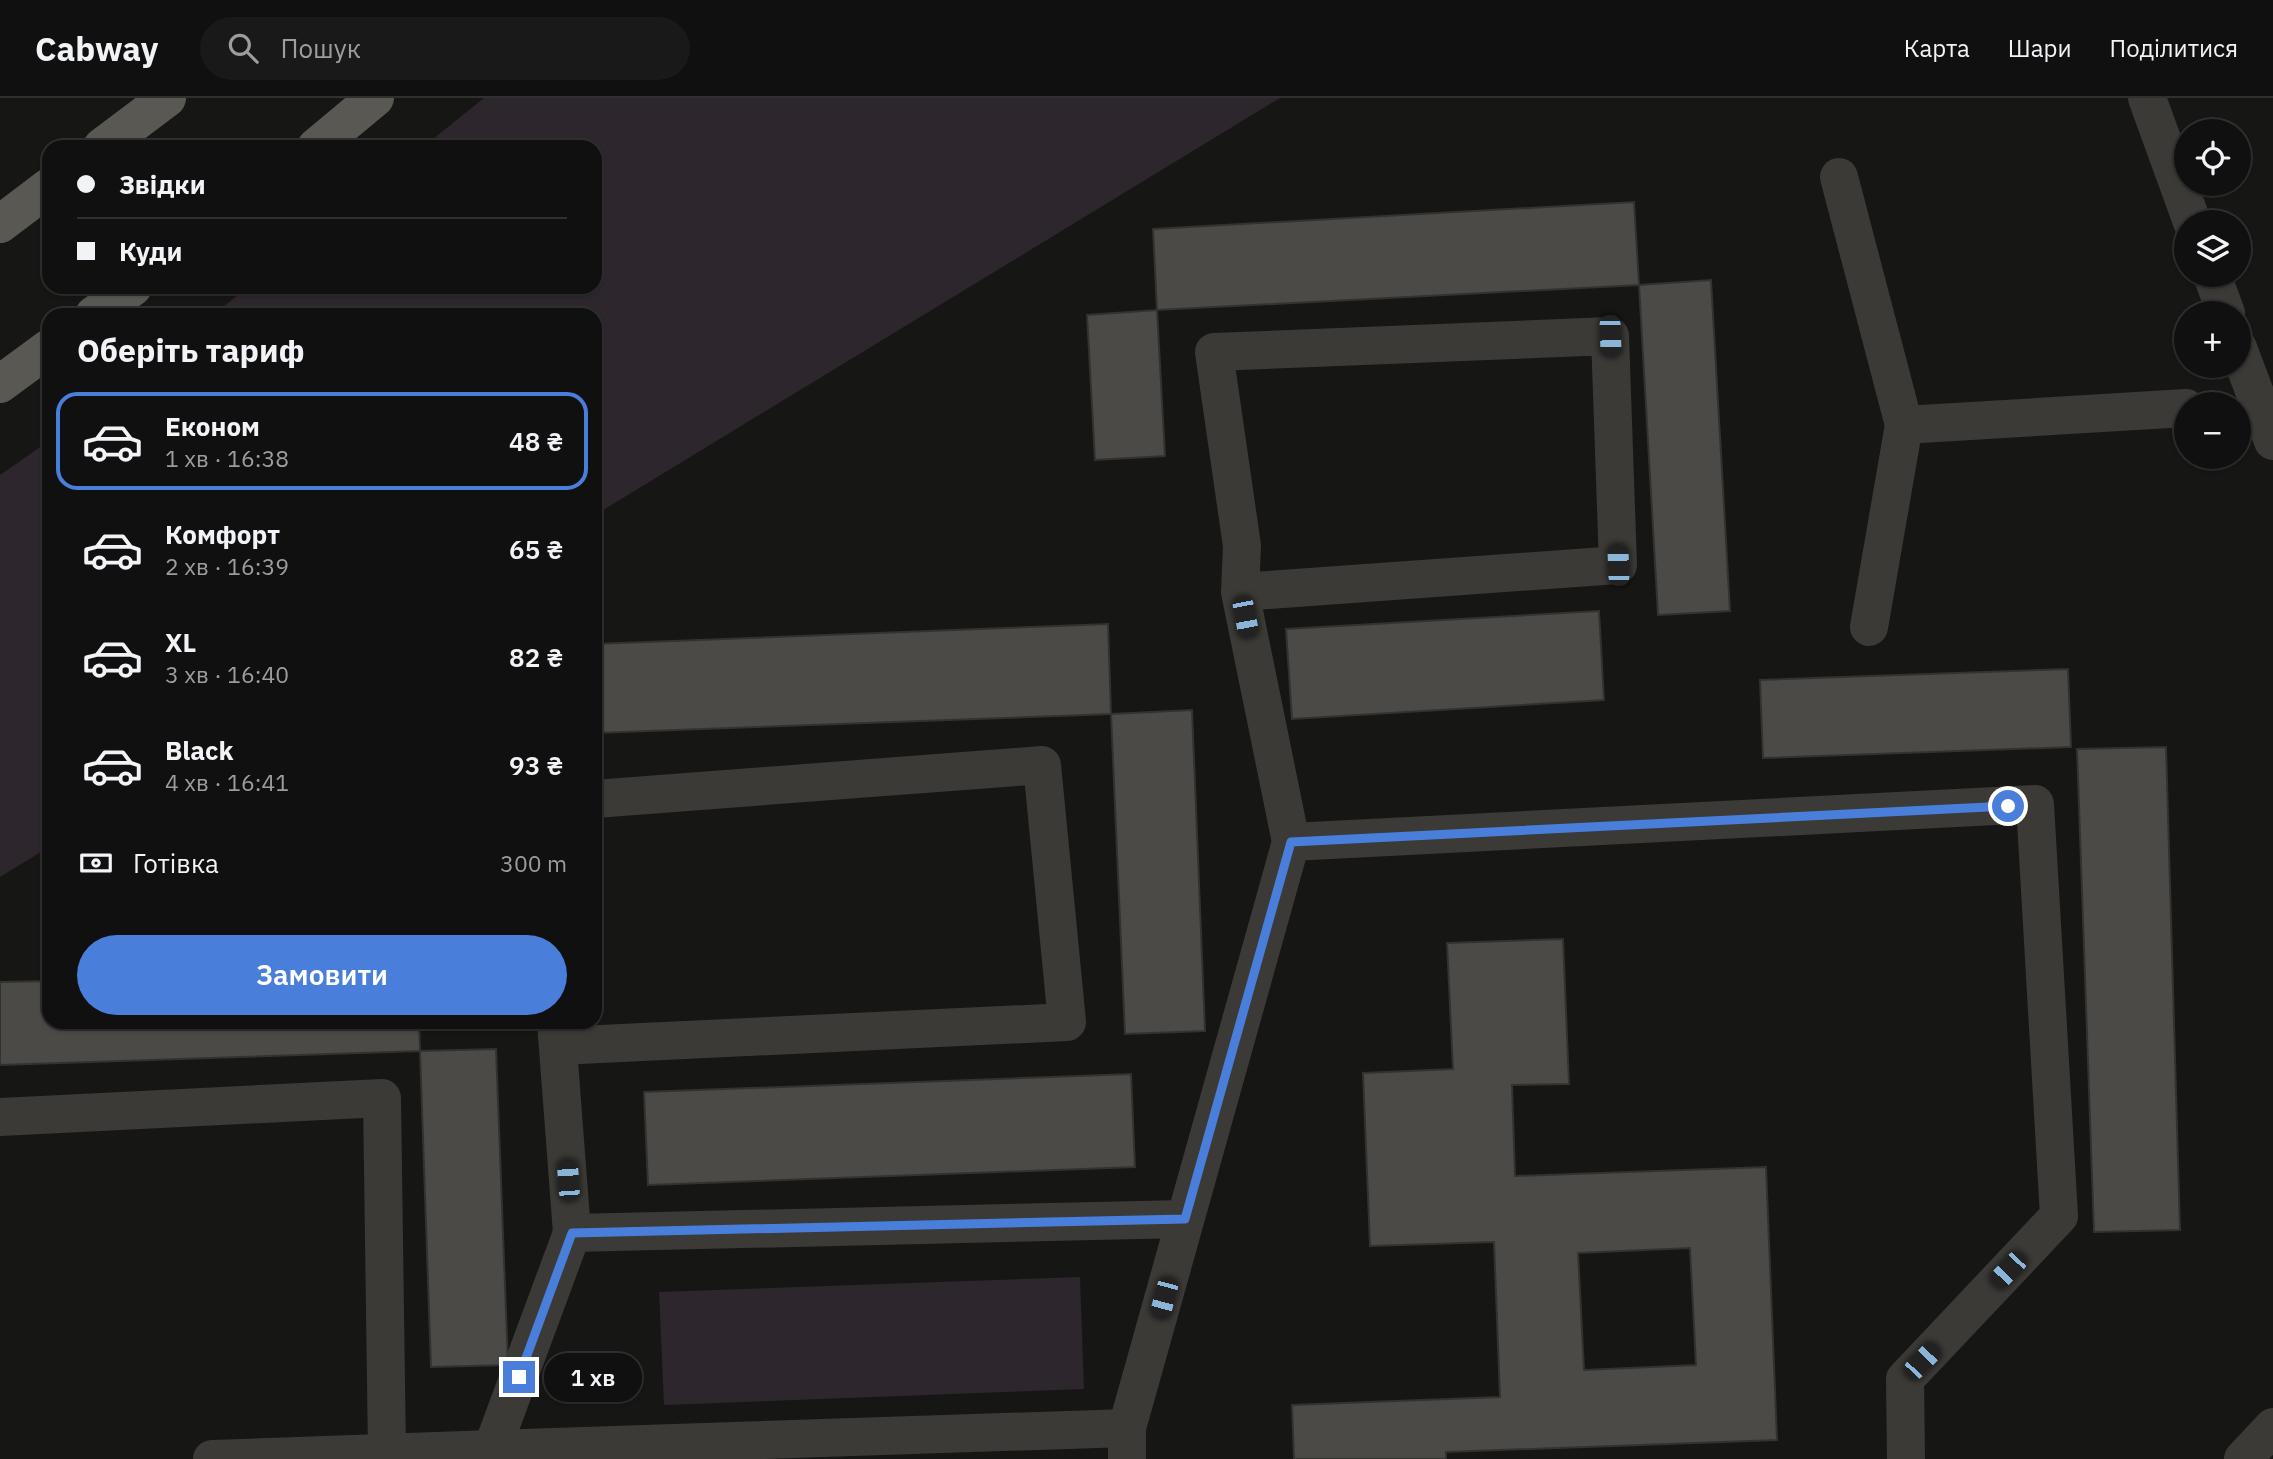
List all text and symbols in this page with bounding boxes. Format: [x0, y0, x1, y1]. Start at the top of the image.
search box [200, 17, 690, 80]
text: Cabway [35, 27, 158, 70]
icon: search [224, 29, 262, 67]
text: Пошук [280, 31, 361, 65]
text: Карта [1904, 32, 1970, 64]
text: Шари [2008, 32, 2072, 64]
text: Поділитися [2110, 32, 2238, 64]
map controls [2174, 119, 2251, 469]
button: locate [2174, 119, 2251, 196]
text: Звідки [119, 167, 206, 201]
button: layers [2174, 210, 2251, 287]
text: Куди [119, 234, 182, 268]
button: + [2174, 301, 2251, 378]
car [1599, 315, 1622, 357]
text: Оберіть тариф [77, 329, 304, 371]
button: − [2174, 392, 2251, 469]
text: Економ [165, 409, 260, 443]
icon: car [81, 410, 144, 473]
text: 48 ₴ [509, 424, 563, 458]
text: 1 хв · 16:38 [165, 443, 289, 473]
text: Комфорт [165, 517, 280, 551]
icon: car [81, 518, 144, 581]
text: 65 ₴ [509, 532, 563, 566]
car [1607, 544, 1630, 586]
text: 2 хв · 16:39 [165, 551, 289, 581]
car [1231, 594, 1260, 640]
text: XL [165, 625, 196, 659]
icon: car [81, 626, 144, 689]
text: 82 ₴ [509, 640, 563, 674]
text: 3 хв · 16:40 [165, 659, 289, 689]
text: Black [165, 733, 233, 767]
icon: car [81, 734, 144, 797]
text: 93 ₴ [509, 748, 563, 782]
text: 4 хв · 16:41 [165, 767, 289, 797]
route start [1992, 790, 2024, 822]
icon: cash [77, 844, 115, 882]
text: Готівка [133, 846, 219, 880]
text: 300 m [500, 848, 567, 878]
button: Замовити [77, 935, 567, 1015]
car [557, 1158, 580, 1202]
car [1986, 1248, 2031, 1292]
car [1149, 1275, 1180, 1321]
car [1900, 1339, 1945, 1383]
callout: 1 хв [544, 1352, 642, 1402]
route end [503, 1361, 535, 1393]
text: 1 хв [571, 1362, 615, 1392]

